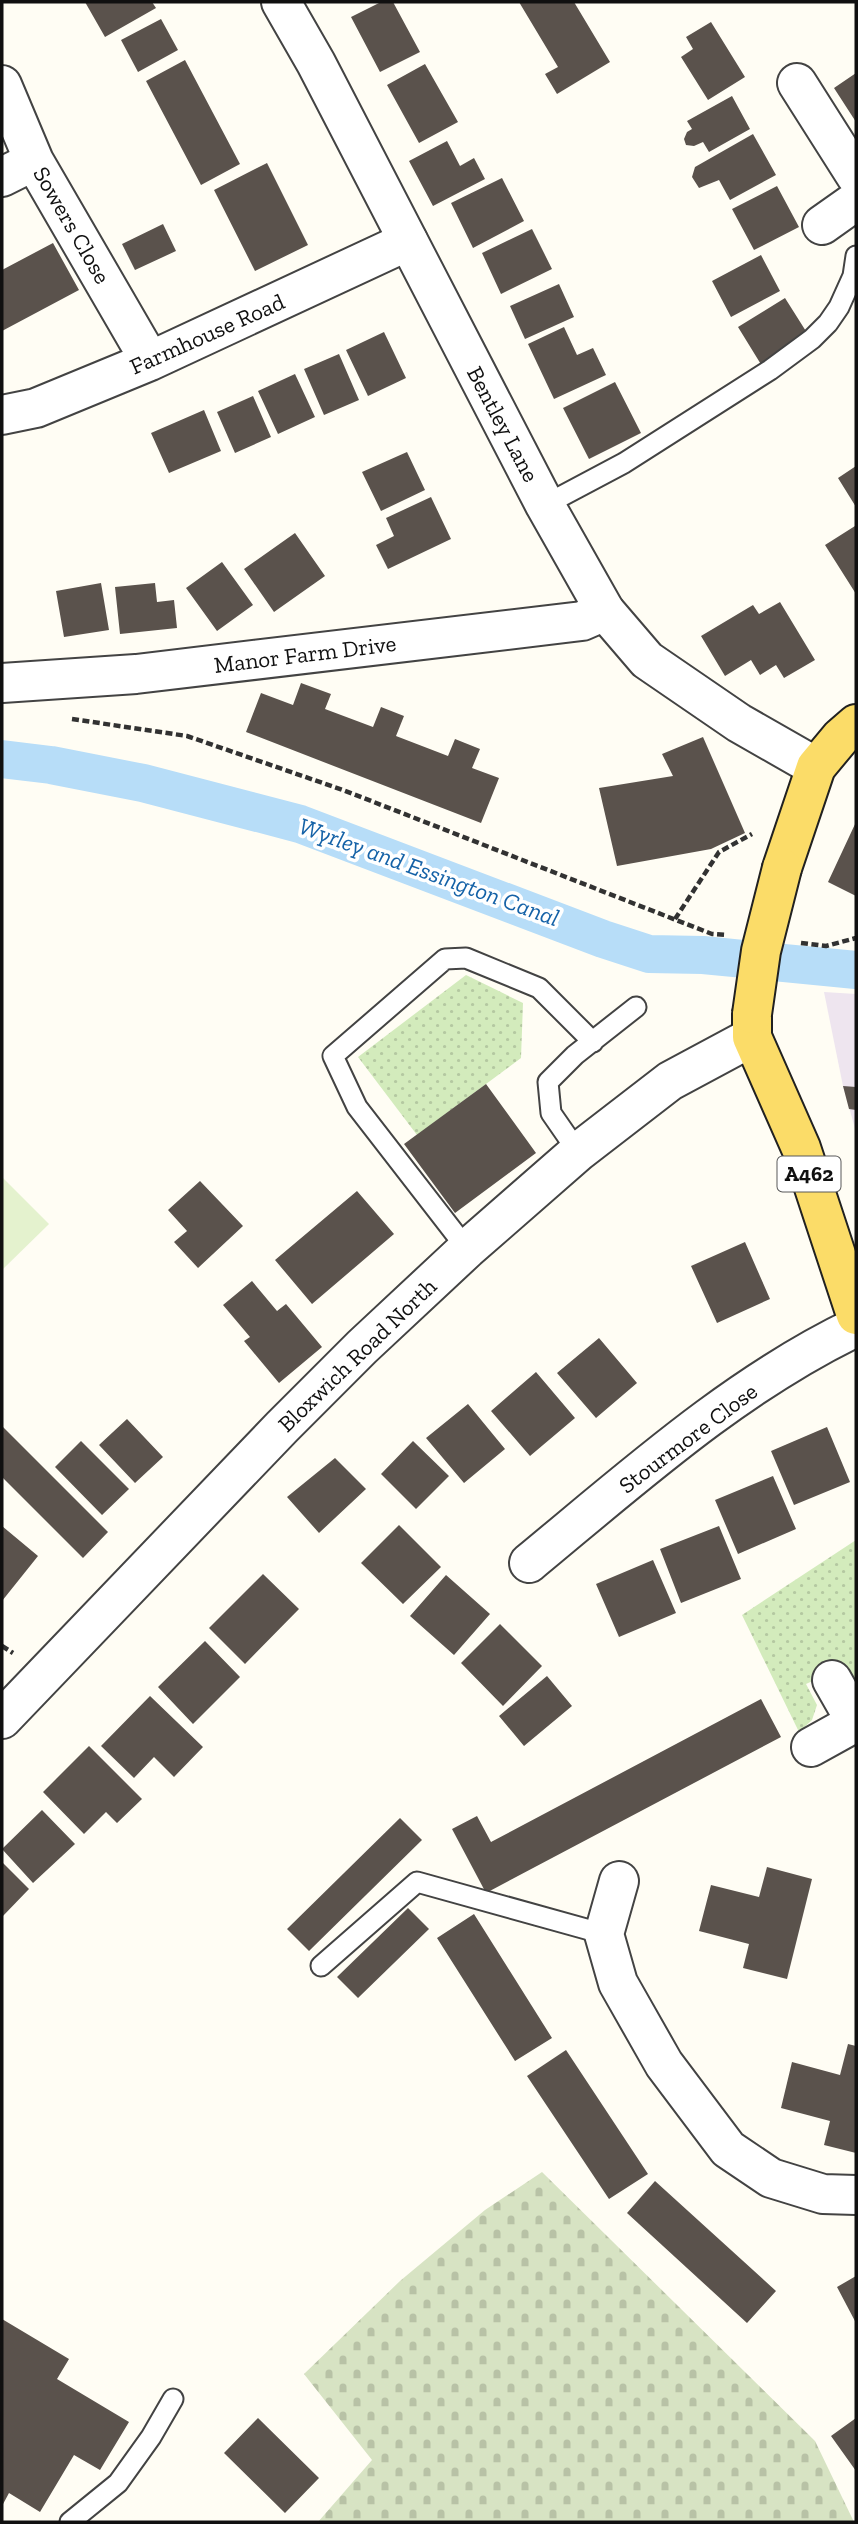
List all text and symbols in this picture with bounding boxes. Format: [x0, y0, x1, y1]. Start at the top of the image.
street label: Sowers Close [27, 161, 117, 289]
street label: Farmhouse Road [125, 287, 289, 381]
street label: Bentley Lane [461, 361, 545, 487]
street label: Manor Farm Drive [212, 629, 398, 679]
water label: Wyrley and Essington Canal [295, 811, 563, 932]
road number: A462 [778, 1156, 840, 1192]
street label: Bloxwich Road North [272, 1272, 442, 1438]
street label: Stourmore Close [613, 1377, 763, 1499]

